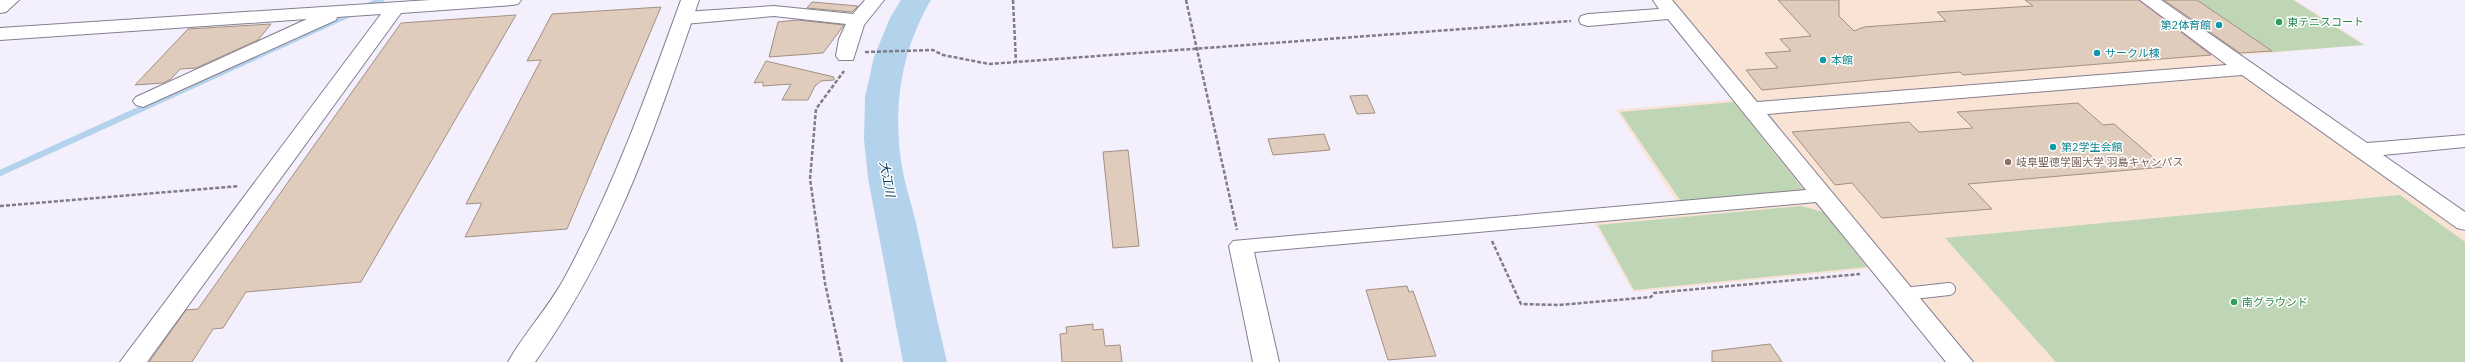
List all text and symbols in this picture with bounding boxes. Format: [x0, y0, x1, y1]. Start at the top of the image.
place label: 東テニスコート [2287, 15, 2364, 29]
marker: 東テニスコート [2274, 17, 2284, 27]
place label: 第2体育館 [2160, 18, 2211, 32]
marker: 第2体育館 [2214, 20, 2224, 30]
place label: サークル棟 [2105, 46, 2160, 60]
marker: サークル棟 [2092, 48, 2102, 58]
place label: 本館 [1831, 53, 1853, 67]
marker: 本館 [1818, 55, 1828, 65]
place label: 第2学生会館 [2061, 140, 2123, 154]
marker: 第2学生会館 [2048, 142, 2058, 152]
place label: 岐阜聖徳学園大学 羽島キャンパス [2016, 155, 2184, 169]
marker: 岐阜聖徳学園大学 羽島キャンパス [2003, 157, 2013, 167]
water label: 大江川 [877, 160, 899, 200]
place label: 南グラウンド [2242, 295, 2308, 309]
marker: 南グラウンド [2229, 297, 2239, 307]

